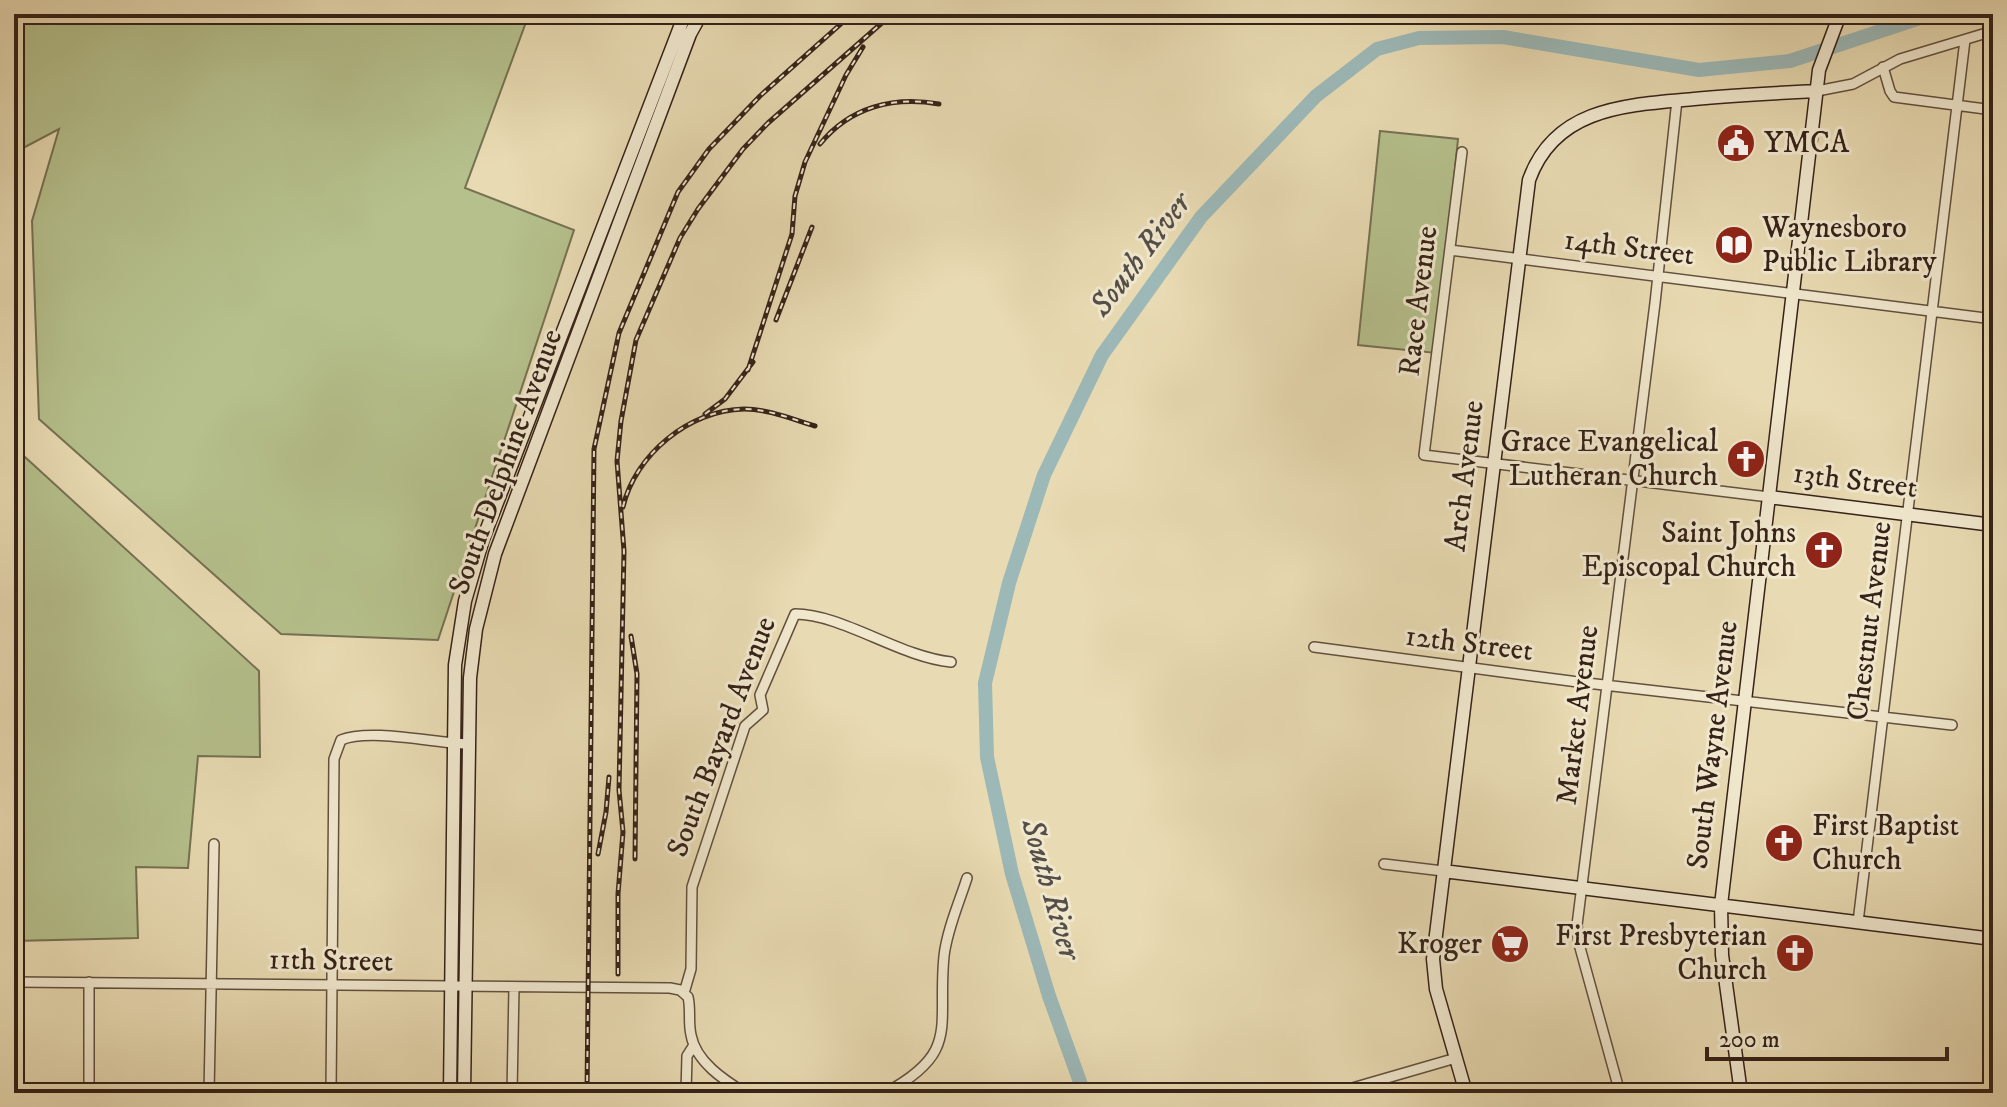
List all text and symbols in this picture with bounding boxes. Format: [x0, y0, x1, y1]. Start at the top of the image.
public building icon: YMCA [1715, 122, 1757, 164]
place label: YMCA [1764, 125, 1850, 162]
water label: South River [1081, 183, 1202, 326]
place label: Waynesboro Public Library [1761, 210, 1937, 281]
street label: 14th Street [1562, 222, 1696, 274]
street label: Race Avenue [1391, 224, 1447, 378]
library icon: Waynesboro Public Library [1713, 224, 1755, 266]
street label: South Delphine Avenue [441, 324, 571, 600]
street label: Arch Avenue [1437, 398, 1493, 554]
place label: Grace Evangelical Lutheran Church [1501, 424, 1718, 495]
church icon: Grace Evangelical Lutheran Church [1725, 438, 1767, 480]
street label: 13th Street [1791, 455, 1919, 507]
place label: Saint Johns Episcopal Church [1581, 515, 1796, 586]
street label: Chestnut Avenue [1839, 519, 1901, 723]
church icon: Saint Johns Episcopal Church [1803, 529, 1845, 571]
street label: South Bayard Avenue [659, 612, 785, 862]
street label: 12th Street [1403, 618, 1535, 670]
street label: South Wayne Avenue [1679, 619, 1747, 871]
street label: Market Avenue [1549, 623, 1607, 807]
place label: First Baptist Church [1812, 808, 1959, 879]
water label: South River [1011, 813, 1090, 967]
church icon: First Baptist Church [1763, 822, 1805, 864]
place label: First Presbyterian Church [1555, 918, 1767, 989]
supermarket icon: Kroger [1489, 923, 1531, 965]
place label: Kroger [1397, 926, 1482, 963]
church icon: First Presbyterian Church [1774, 932, 1816, 974]
street label: 11th Street [268, 941, 394, 981]
scale bar [1707, 1011, 1947, 1061]
text: 200 m [1719, 1025, 1780, 1055]

